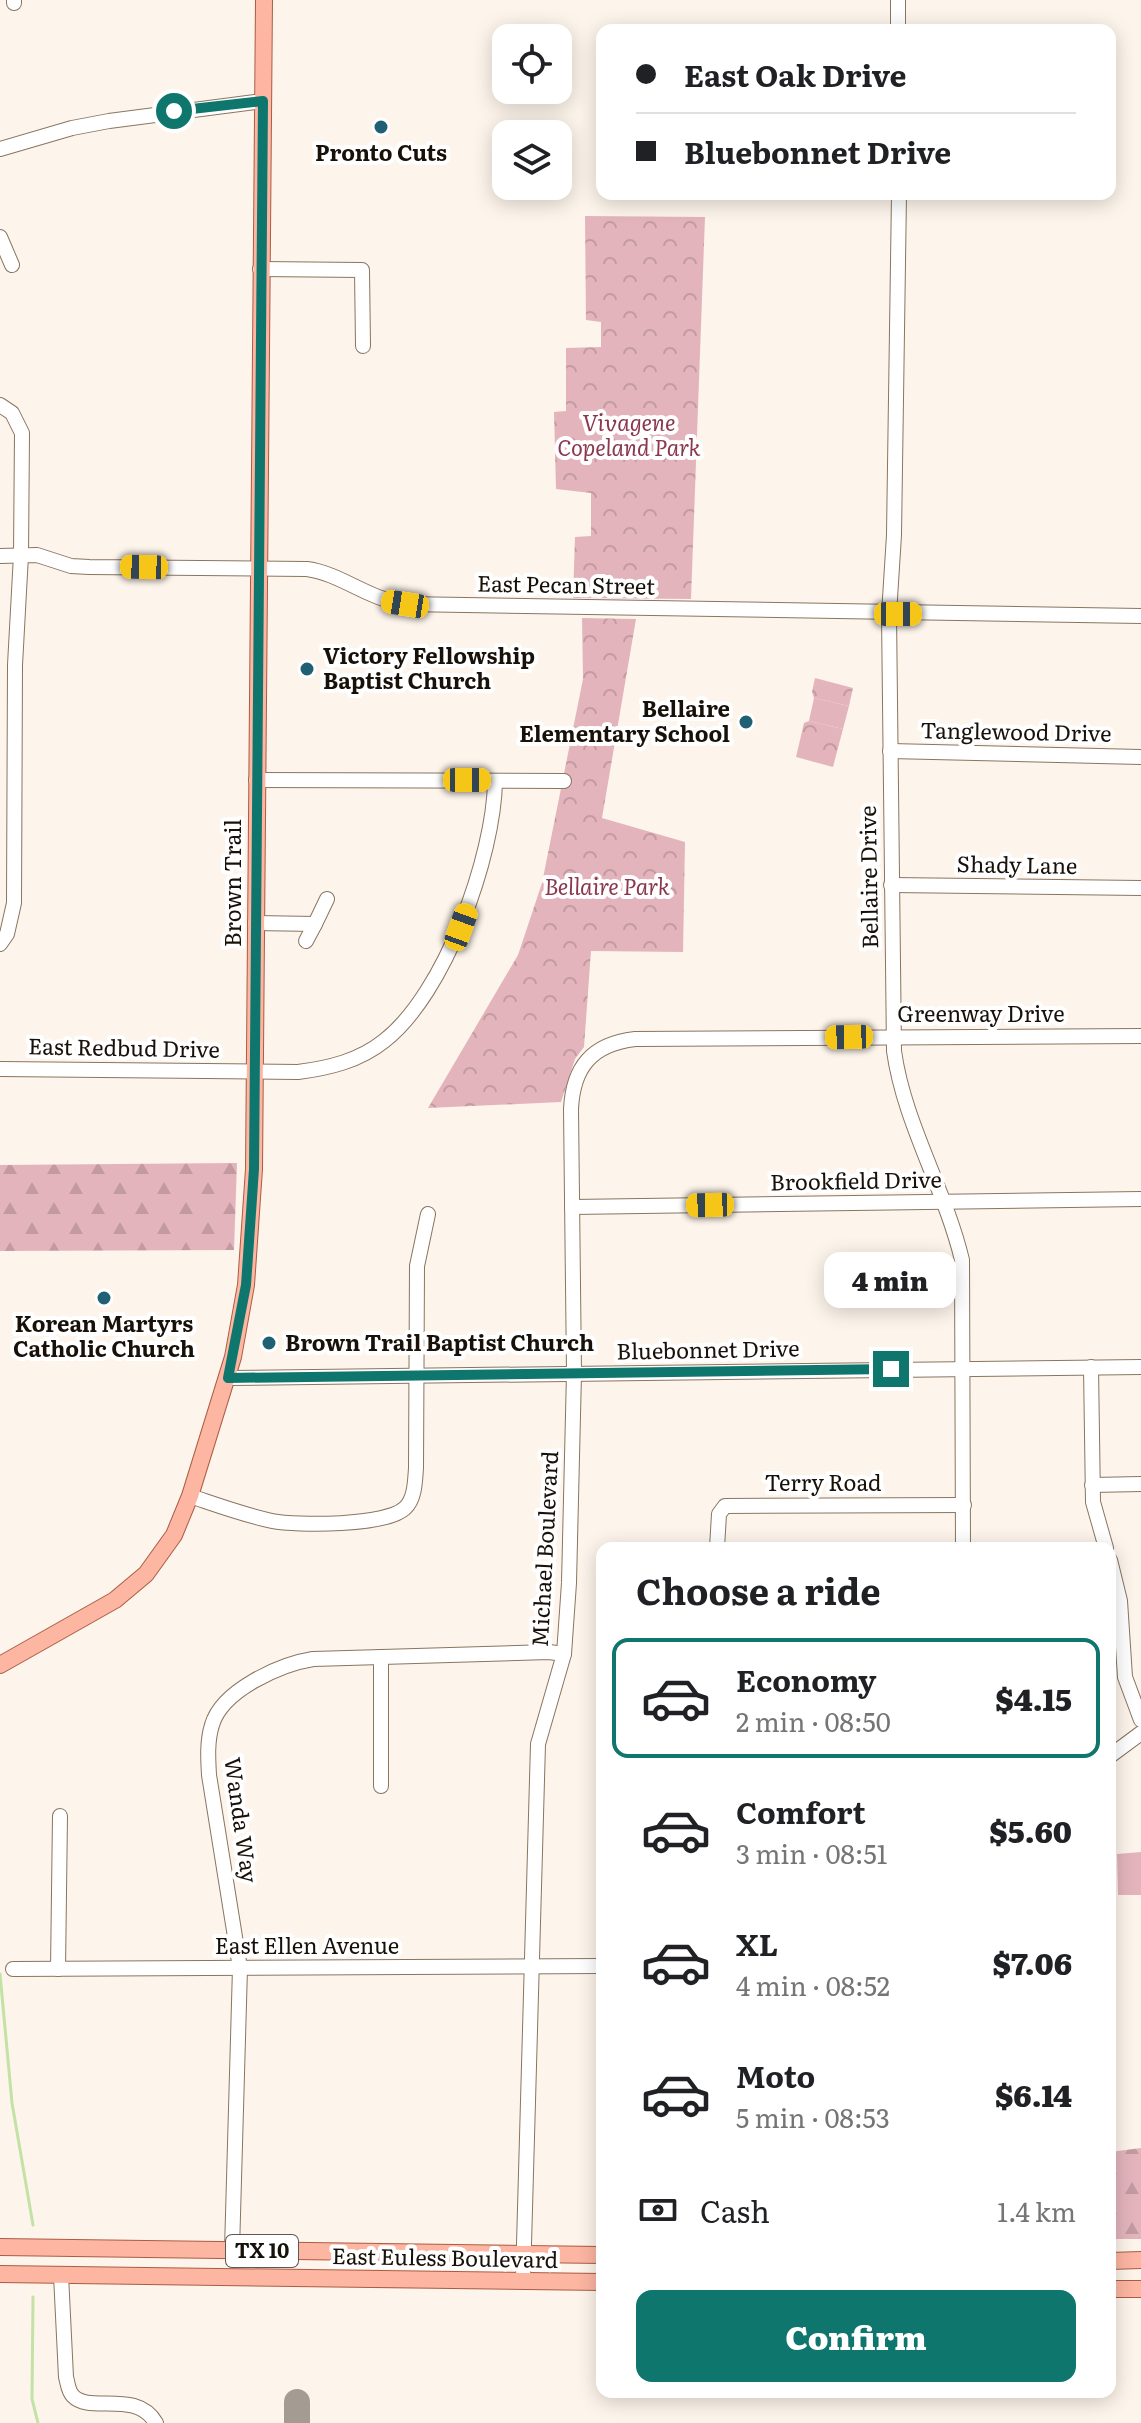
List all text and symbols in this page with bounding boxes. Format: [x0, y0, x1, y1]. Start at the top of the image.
map controls [492, 24, 572, 200]
button: locate [492, 24, 572, 104]
text: East Oak Drive [684, 52, 907, 96]
route start [156, 93, 192, 129]
marker: Pronto Cuts [372, 118, 390, 136]
button: layers [492, 120, 572, 200]
text: Bluebonnet Drive [684, 129, 951, 173]
place label: Pronto Cuts [315, 135, 447, 168]
park label: Vivagene Copeland Park [557, 405, 701, 463]
car [120, 555, 168, 579]
street label: East Pecan Street [477, 565, 655, 602]
car [379, 588, 431, 620]
car [874, 602, 922, 626]
place label: Victory Fellowship Baptist Church [323, 638, 535, 696]
marker: Victory Fellowship Baptist Church [298, 660, 316, 678]
place label: Bellaire Elementary School [519, 691, 730, 749]
street label: Tanglewood Drive [920, 712, 1112, 749]
marker: Bellaire Elementary School [737, 713, 755, 731]
car [443, 768, 491, 792]
street label: Bellaire Drive [850, 805, 885, 949]
street label: Brown Trail [215, 819, 248, 947]
street label: Shady Lane [956, 846, 1078, 881]
park label: Bellaire Park [544, 869, 670, 902]
car [442, 900, 480, 954]
street label: Greenway Drive [897, 996, 1065, 1029]
car [825, 1025, 873, 1049]
street label: East Redbud Drive [28, 1028, 220, 1065]
street label: Brookfield Drive [770, 1162, 942, 1197]
car [686, 1193, 734, 1217]
callout: 4 min [825, 1253, 957, 1309]
text: 4 min [852, 1260, 928, 1299]
marker: Korean Martyrs Catholic Church [95, 1289, 113, 1307]
place label: Korean Martyrs Catholic Church [13, 1306, 195, 1364]
place label: Brown Trail Baptist Church [285, 1325, 594, 1358]
street label: Bluebonnet Drive [616, 1330, 800, 1367]
marker: Brown Trail Baptist Church [260, 1334, 278, 1352]
route end [873, 1351, 909, 1387]
street label: Michael Boulevard [522, 1450, 565, 1648]
street label: Terry Road [764, 1465, 882, 1498]
text: Choose a ride [636, 1563, 881, 1616]
text: Economy [736, 1657, 876, 1701]
icon: car [640, 1662, 712, 1734]
text: $4.15 [995, 1676, 1072, 1720]
text: 2 min · 08:50 [736, 1701, 891, 1740]
street label: Wanda Way [217, 1755, 268, 1885]
text: Comfort [736, 1789, 866, 1833]
icon: car [640, 1794, 712, 1866]
text: $5.60 [989, 1808, 1072, 1852]
text: 3 min · 08:51 [736, 1833, 887, 1872]
text: XL [736, 1921, 778, 1965]
icon: car [640, 1926, 712, 1998]
street label: East Ellen Avenue [215, 1928, 399, 1961]
text: $7.06 [992, 1940, 1072, 1984]
text: 4 min · 08:52 [736, 1965, 890, 2004]
text: Moto [736, 2053, 815, 2097]
icon: car [640, 2058, 712, 2130]
text: $6.14 [995, 2072, 1072, 2116]
text: 5 min · 08:53 [736, 2097, 890, 2136]
icon: cash [636, 2188, 680, 2232]
text: Cash [700, 2188, 770, 2232]
text: 1.4 km [997, 2191, 1076, 2230]
road number: TX 10 [226, 2235, 298, 2267]
street label: East Euless Boulevard [332, 2238, 559, 2275]
button: Confirm [636, 2290, 1076, 2382]

